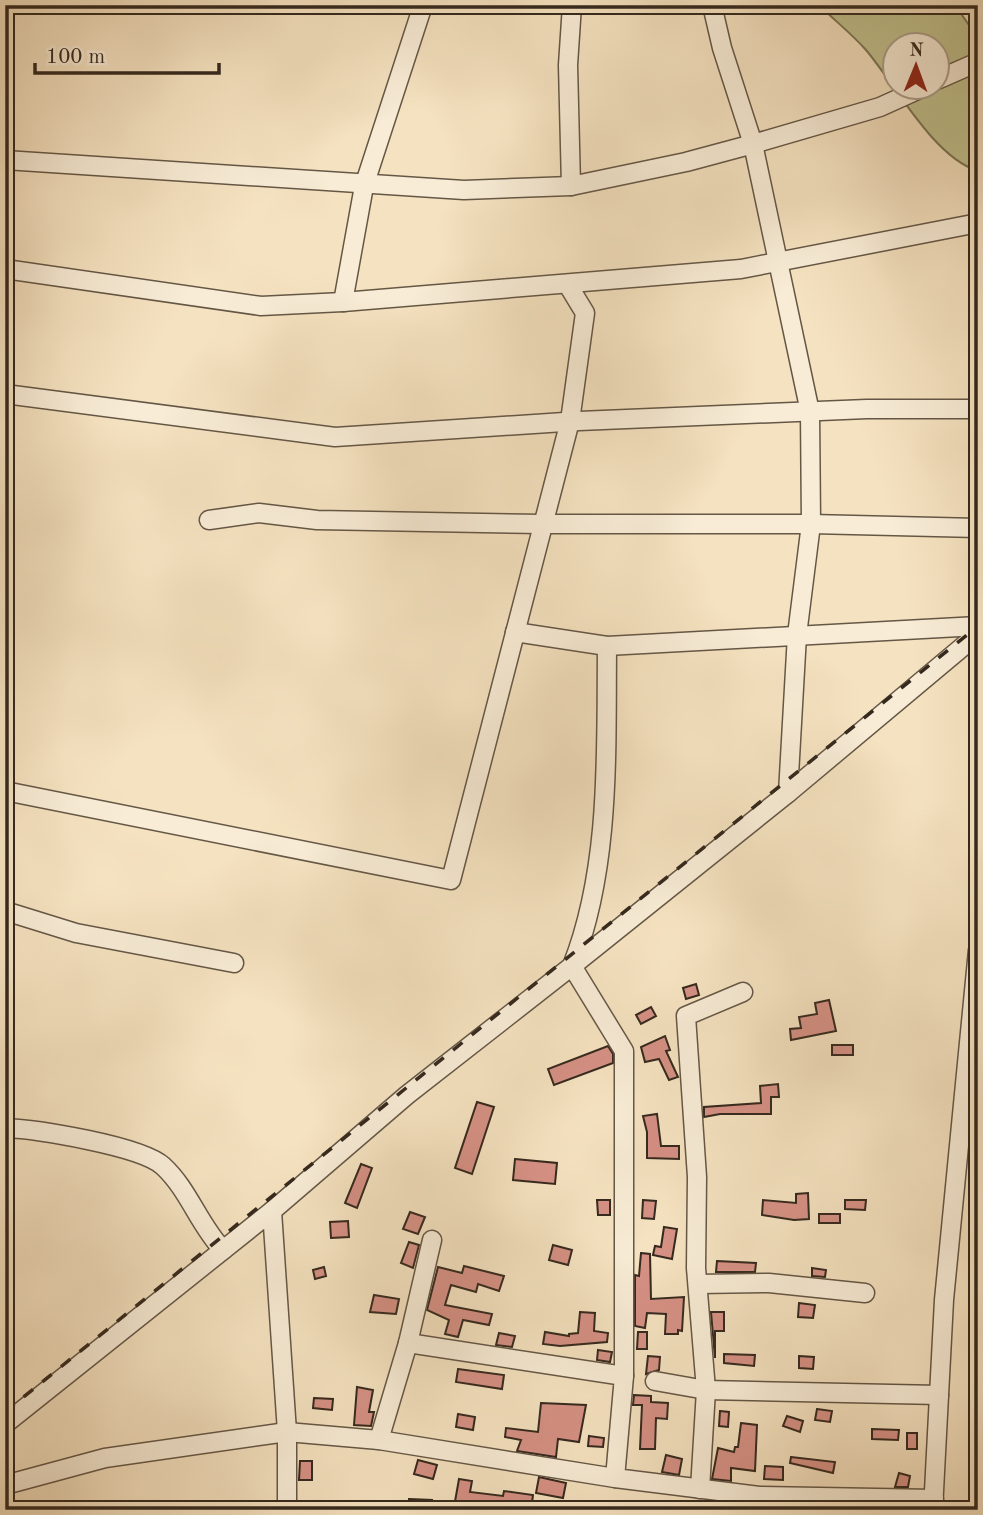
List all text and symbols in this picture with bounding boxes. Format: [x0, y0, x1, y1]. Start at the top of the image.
scale bar [35, 32, 219, 76]
north arrow [881, 32, 951, 102]
text: N [909, 42, 924, 61]
text: 100 m [46, 47, 105, 68]

